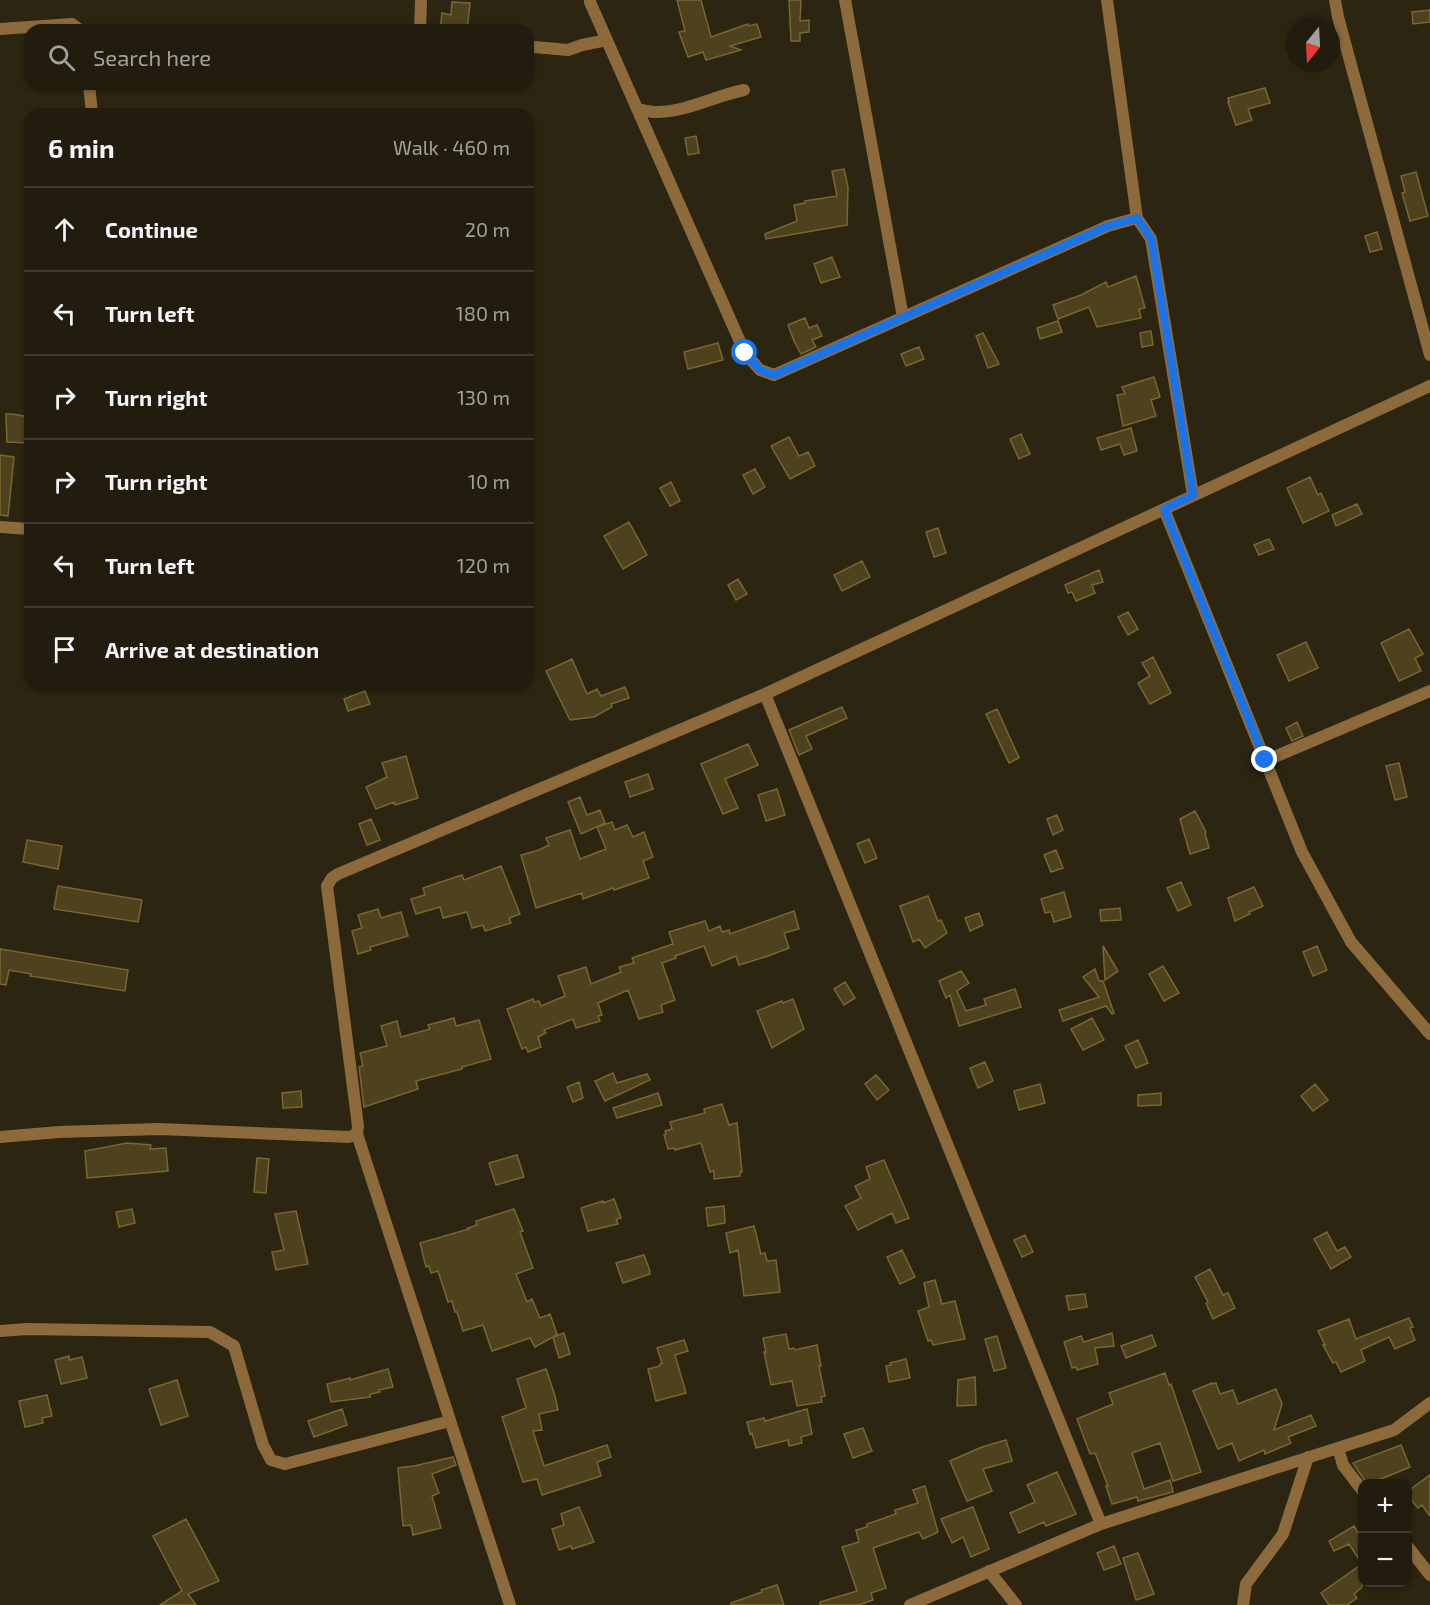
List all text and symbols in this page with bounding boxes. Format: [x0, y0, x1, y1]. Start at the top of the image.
north arrow [1286, 18, 1340, 72]
search box [24, 24, 534, 90]
icon: search [45, 41, 78, 74]
text: Search here [93, 44, 211, 70]
text: 6 min [48, 132, 115, 163]
text: Walk · 460 m [393, 135, 510, 159]
icon: ahead [48, 213, 81, 246]
text: Continue [105, 216, 198, 242]
text: 20 m [465, 217, 510, 241]
icon: left [48, 297, 81, 330]
text: Turn left [105, 300, 194, 326]
text: 180 m [456, 301, 510, 325]
route start [731, 339, 757, 365]
icon: right [48, 381, 81, 414]
text: Turn right [105, 384, 207, 410]
text: 130 m [457, 385, 510, 409]
icon: right [48, 465, 81, 498]
text: Turn right [105, 468, 207, 494]
text: 10 m [468, 469, 510, 493]
icon: left [48, 549, 81, 582]
text: Turn left [105, 552, 194, 578]
text: 120 m [457, 553, 510, 577]
icon: arrive [48, 633, 81, 666]
text: Arrive at destination [105, 636, 319, 662]
route end [1251, 746, 1277, 772]
map controls [1358, 1479, 1412, 1587]
button: + [1358, 1479, 1412, 1533]
button: − [1358, 1533, 1412, 1587]

